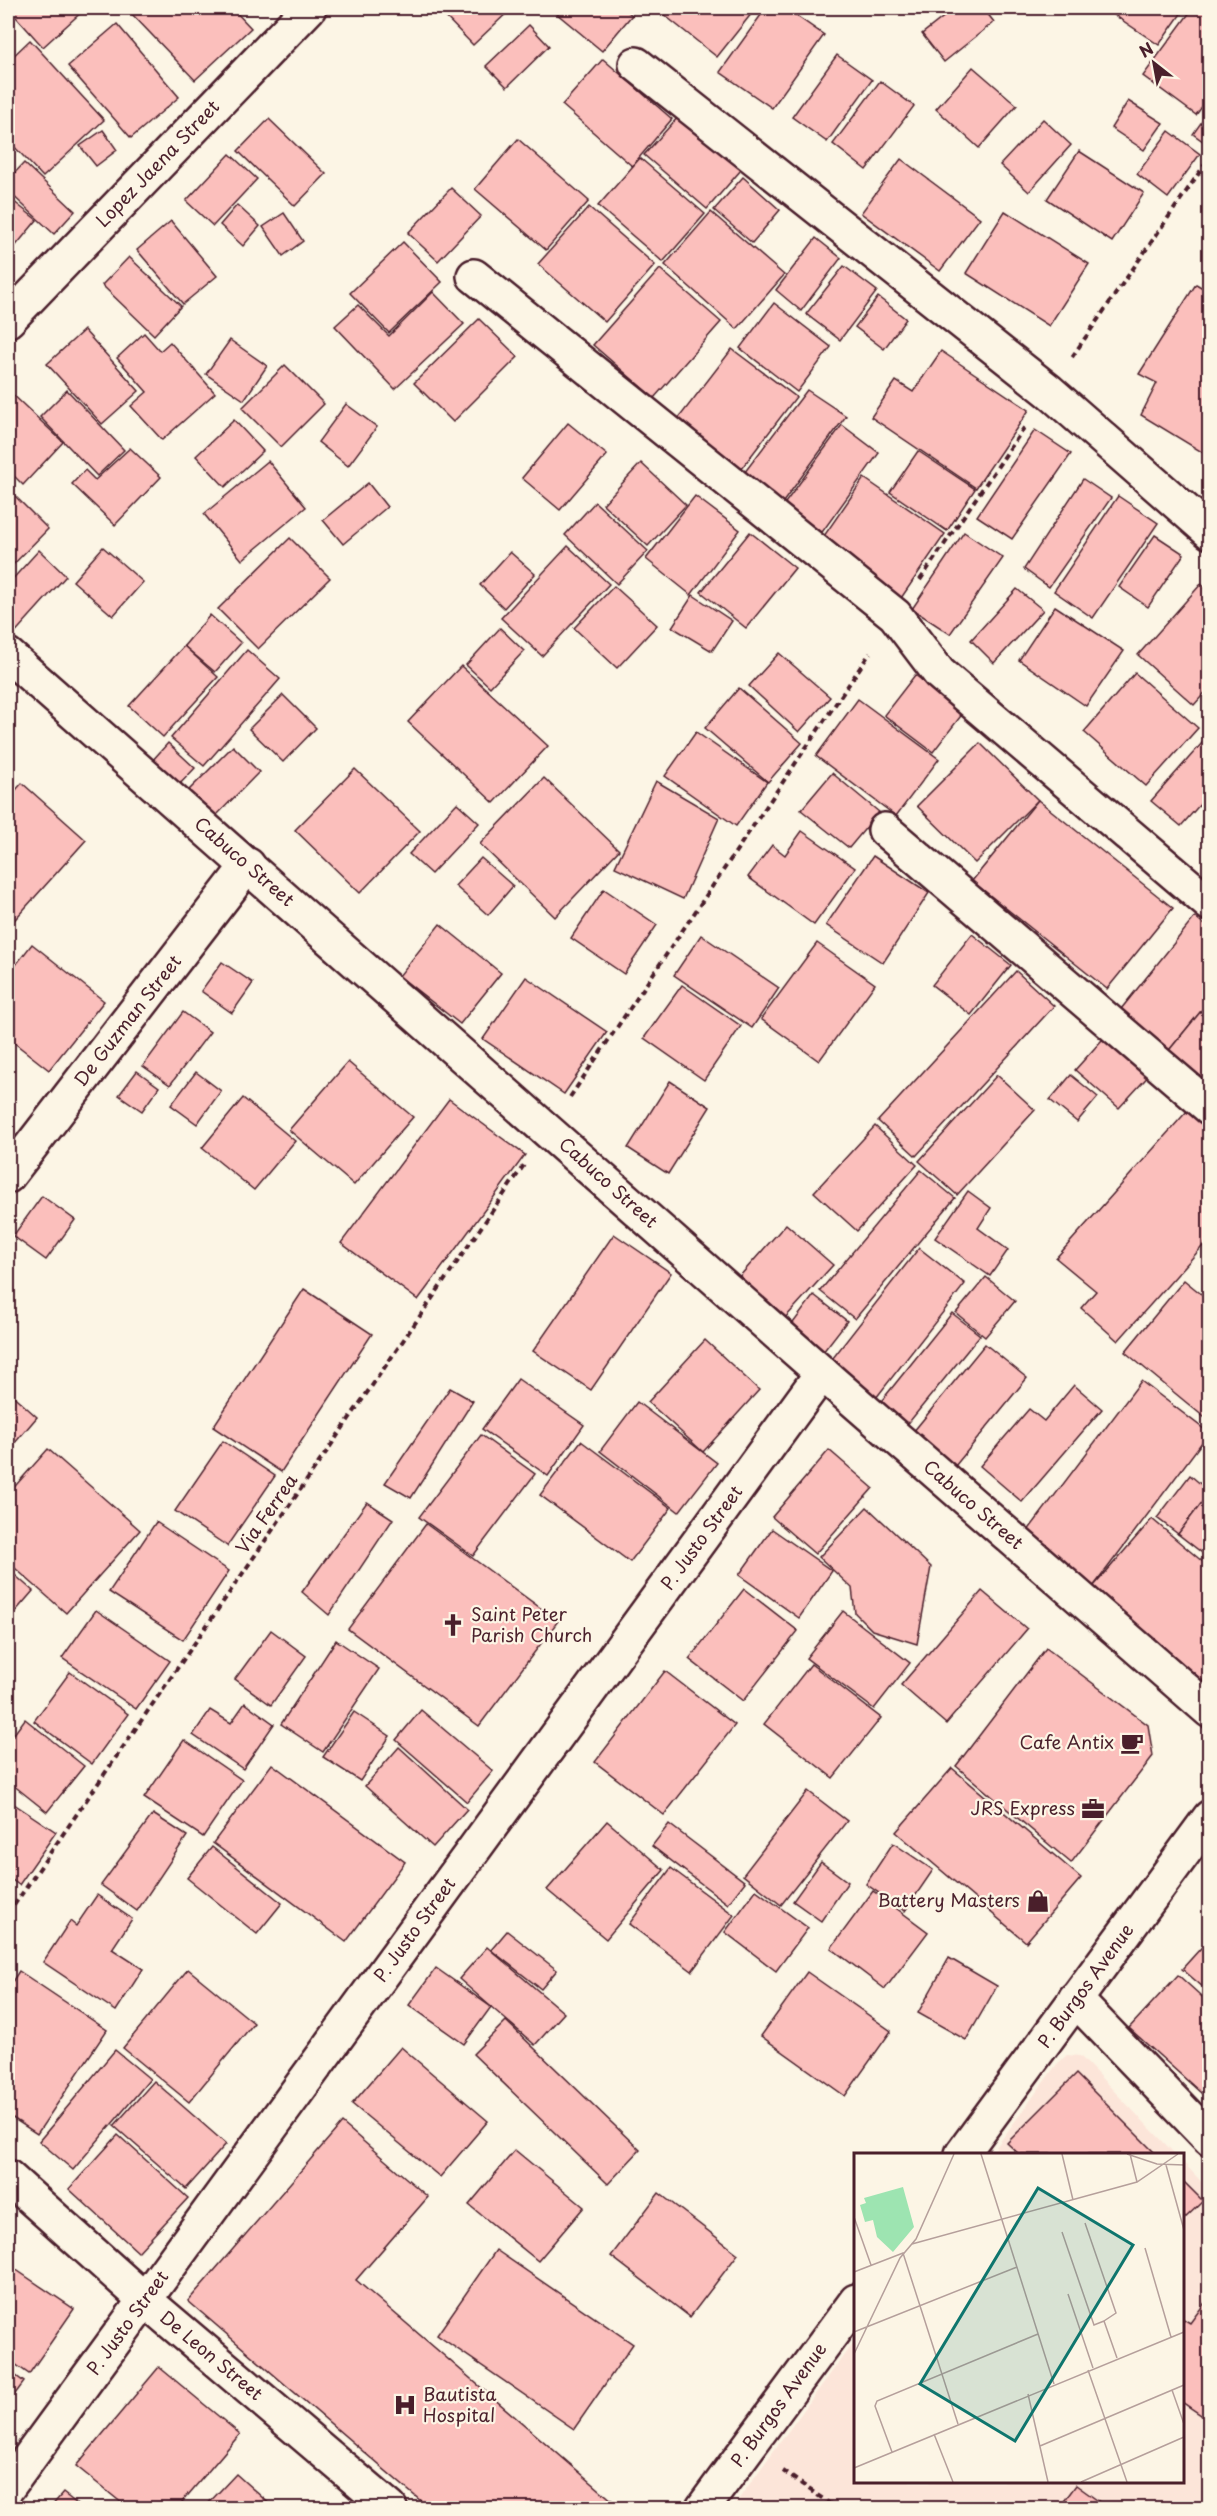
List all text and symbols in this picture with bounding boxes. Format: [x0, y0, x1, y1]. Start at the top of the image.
north arrow [1124, 33, 1184, 93]
text: N [1134, 36, 1157, 63]
street label: Lopez Jaena Street [89, 93, 225, 233]
street label: Cabuco Street [189, 810, 301, 912]
street label: De Guzman Street [67, 948, 187, 1092]
street label: Cabuco Street [554, 1130, 664, 1234]
street label: Cabuco Street [918, 1453, 1030, 1555]
street label: Via Ferrea [228, 1467, 303, 1559]
street label: P. Justo Street [654, 1479, 748, 1595]
place label: Saint Peter Parish Church [471, 1600, 592, 1648]
church icon: Saint Peter Parish Church [440, 1612, 466, 1638]
place label: Cafe Antix [1020, 1728, 1114, 1755]
cafe icon: Cafe Antix [1119, 1730, 1145, 1756]
place label: JRS Express [970, 1794, 1075, 1821]
office icon: JRS Express [1080, 1796, 1106, 1822]
street label: P. Justo Street [367, 1871, 461, 1987]
place label: Battery Masters [878, 1886, 1020, 1913]
shop icon: Battery Masters [1025, 1888, 1051, 1914]
street label: P. Burgos Avenue [1030, 1917, 1139, 2053]
inset map [854, 2153, 1184, 2483]
street label: P. Justo Street [80, 2264, 174, 2380]
street label: De Leon Street [155, 2304, 269, 2406]
street label: P. Burgos Avenue [723, 2336, 832, 2472]
place label: Bautista Hospital [423, 2380, 497, 2428]
hospital icon: Bautista Hospital [392, 2392, 418, 2418]

